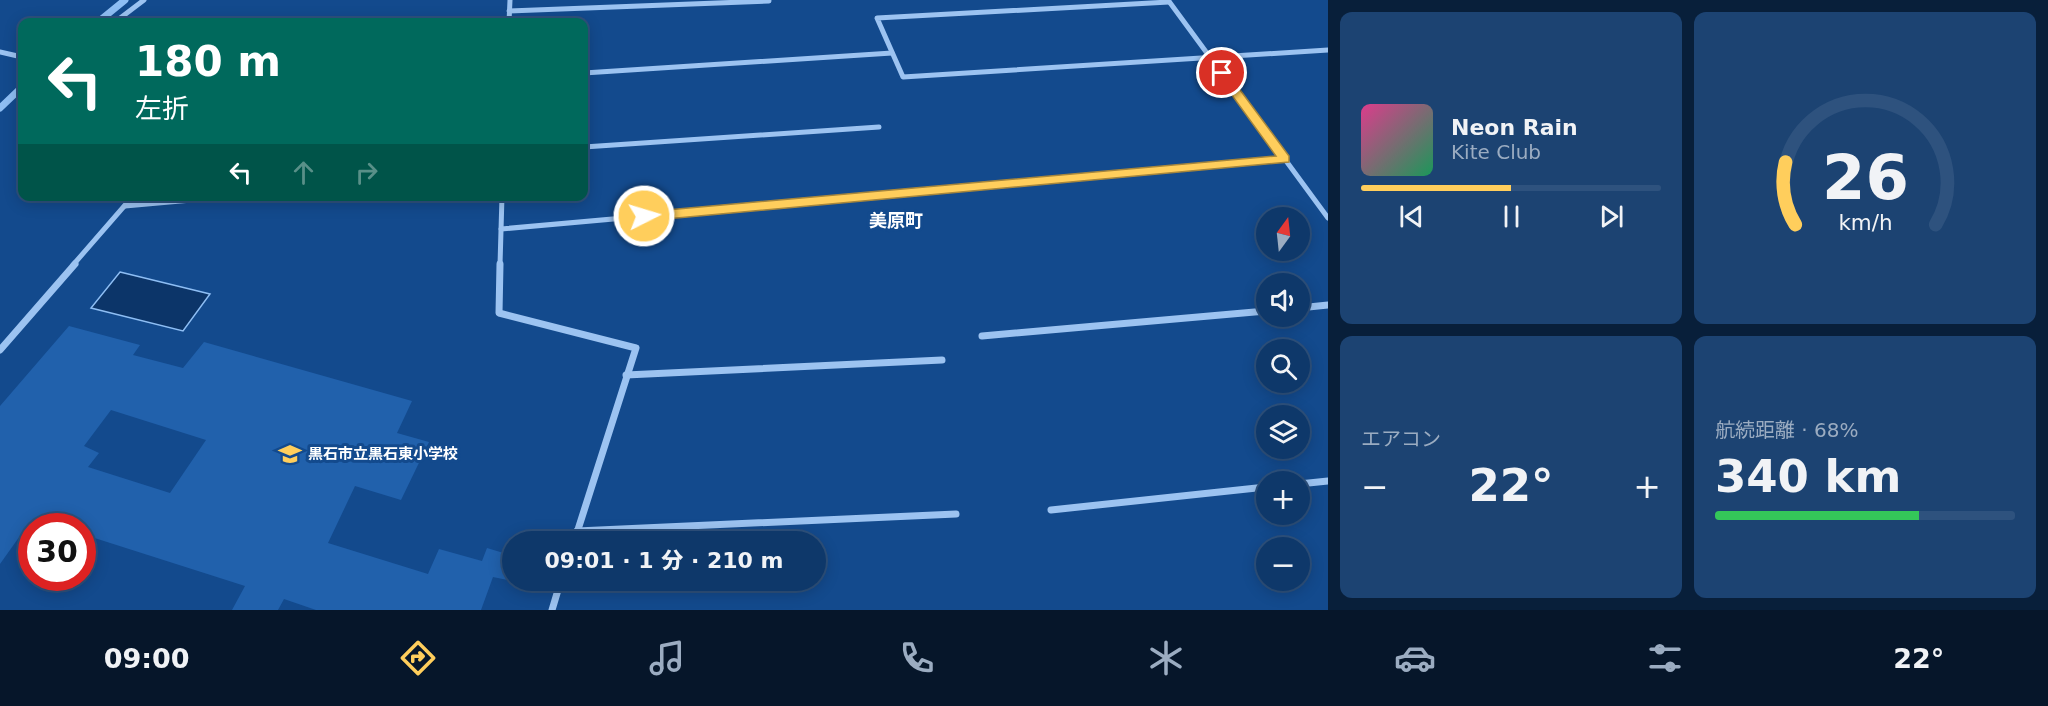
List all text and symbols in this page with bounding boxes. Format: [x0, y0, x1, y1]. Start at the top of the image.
text: 180 m [135, 37, 281, 86]
icon: left [36, 42, 114, 120]
pin [1196, 47, 1247, 98]
icon: arrive [1205, 56, 1238, 89]
text: 左折 [135, 93, 189, 124]
text: Neon Rain [1451, 115, 1578, 140]
text: Kite Club [1451, 140, 1541, 164]
text: 26 [1822, 141, 1908, 214]
icon: left [224, 156, 257, 189]
icon: ahead [287, 156, 320, 189]
icon: right [350, 156, 383, 189]
position arrow [612, 184, 676, 248]
icon: previous [1395, 200, 1428, 233]
icon: pause [1495, 200, 1528, 233]
icon: next [1595, 200, 1628, 233]
north arrow [1256, 207, 1310, 261]
map controls [1256, 207, 1310, 591]
district label: 美原町 [869, 210, 923, 231]
text: km/h [1838, 211, 1892, 236]
button: sound [1256, 273, 1310, 327]
button: search [1256, 339, 1310, 393]
button: layers [1256, 405, 1310, 459]
text: 航続距離 · 68% [1715, 418, 1859, 442]
text: エアコン [1361, 427, 1441, 451]
school or university icon: 黒石市立黒石東小学校 [277, 441, 303, 467]
place label: 黒石市立黒石東小学校 [308, 445, 458, 463]
text: 340 km [1715, 450, 1901, 503]
text: 22° [1468, 459, 1554, 512]
text: − [1361, 467, 1389, 506]
text: + [1633, 467, 1661, 506]
button: + [1256, 471, 1310, 525]
speed limit sign: 30 [18, 513, 96, 591]
button: − [1256, 537, 1310, 591]
text: 09:01 · 1 分 · 210 m [545, 548, 783, 573]
icon: directions [397, 637, 439, 679]
icon: music [646, 637, 688, 679]
icon: phone [896, 637, 938, 679]
icon: climate [1145, 637, 1187, 679]
icon: car [1394, 637, 1436, 679]
icon: filters [1644, 637, 1686, 679]
text: 09:00 [104, 643, 190, 674]
text: 22° [1893, 643, 1944, 674]

